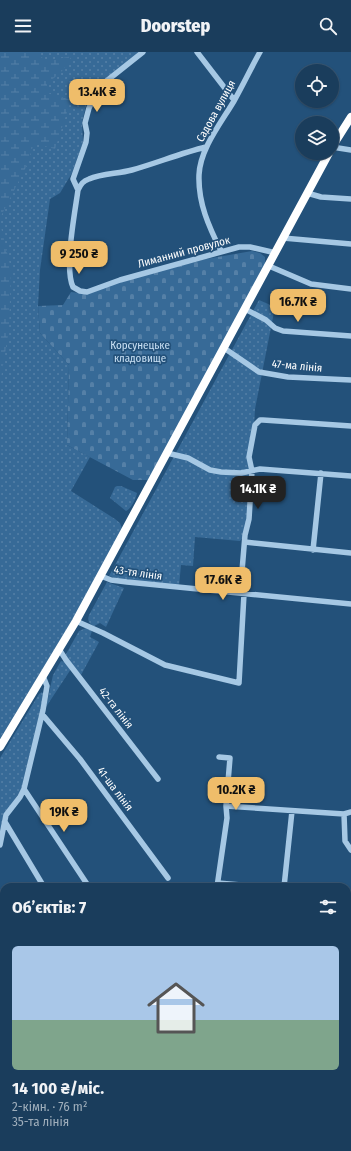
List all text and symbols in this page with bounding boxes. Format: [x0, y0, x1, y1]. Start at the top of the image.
icon: menu [12, 15, 34, 37]
text: Doorstep [141, 15, 210, 37]
icon: search [317, 15, 339, 37]
map controls [295, 64, 339, 160]
button: locate [295, 64, 339, 108]
street label: Садова вулиця [194, 78, 238, 144]
pin: 13.4K ₴ [60, 79, 134, 113]
text: 13.4K ₴ [78, 84, 116, 99]
button: layers [295, 116, 339, 160]
street label: Лиманний провулок [137, 233, 232, 271]
pin: 9 250 ₴ [42, 241, 116, 275]
text: 9 250 ₴ [60, 246, 98, 261]
pin: 16.7K ₴ [261, 289, 335, 323]
text: 16.7K ₴ [279, 294, 317, 309]
park label: Корсунецьке кладовище [110, 339, 170, 365]
street label: 47-ма лінія [271, 357, 323, 375]
pin: 14.1K ₴ [221, 476, 295, 510]
text: 14.1K ₴ [240, 481, 276, 496]
street label: 43-тя лінія [113, 563, 163, 583]
pin: 17.6K ₴ [186, 567, 260, 601]
text: 17.6K ₴ [204, 572, 242, 587]
street label: 42-га лінія [96, 685, 136, 731]
street label: 41-ша лінія [94, 765, 136, 813]
pin: 10.2K ₴ [199, 777, 273, 811]
text: 10.2K ₴ [217, 782, 255, 797]
pin: 19K ₴ [36, 799, 92, 833]
text: 19K ₴ [49, 804, 79, 819]
icon: filters [317, 896, 339, 918]
text: Об’єктів: 7 [12, 897, 86, 918]
icon: home [140, 972, 212, 1044]
text: 14 100 ₴/міс. [12, 1078, 104, 1099]
text: 2-кімн. · 76 m² [12, 1099, 87, 1114]
text: 35-та лінія [12, 1114, 69, 1129]

